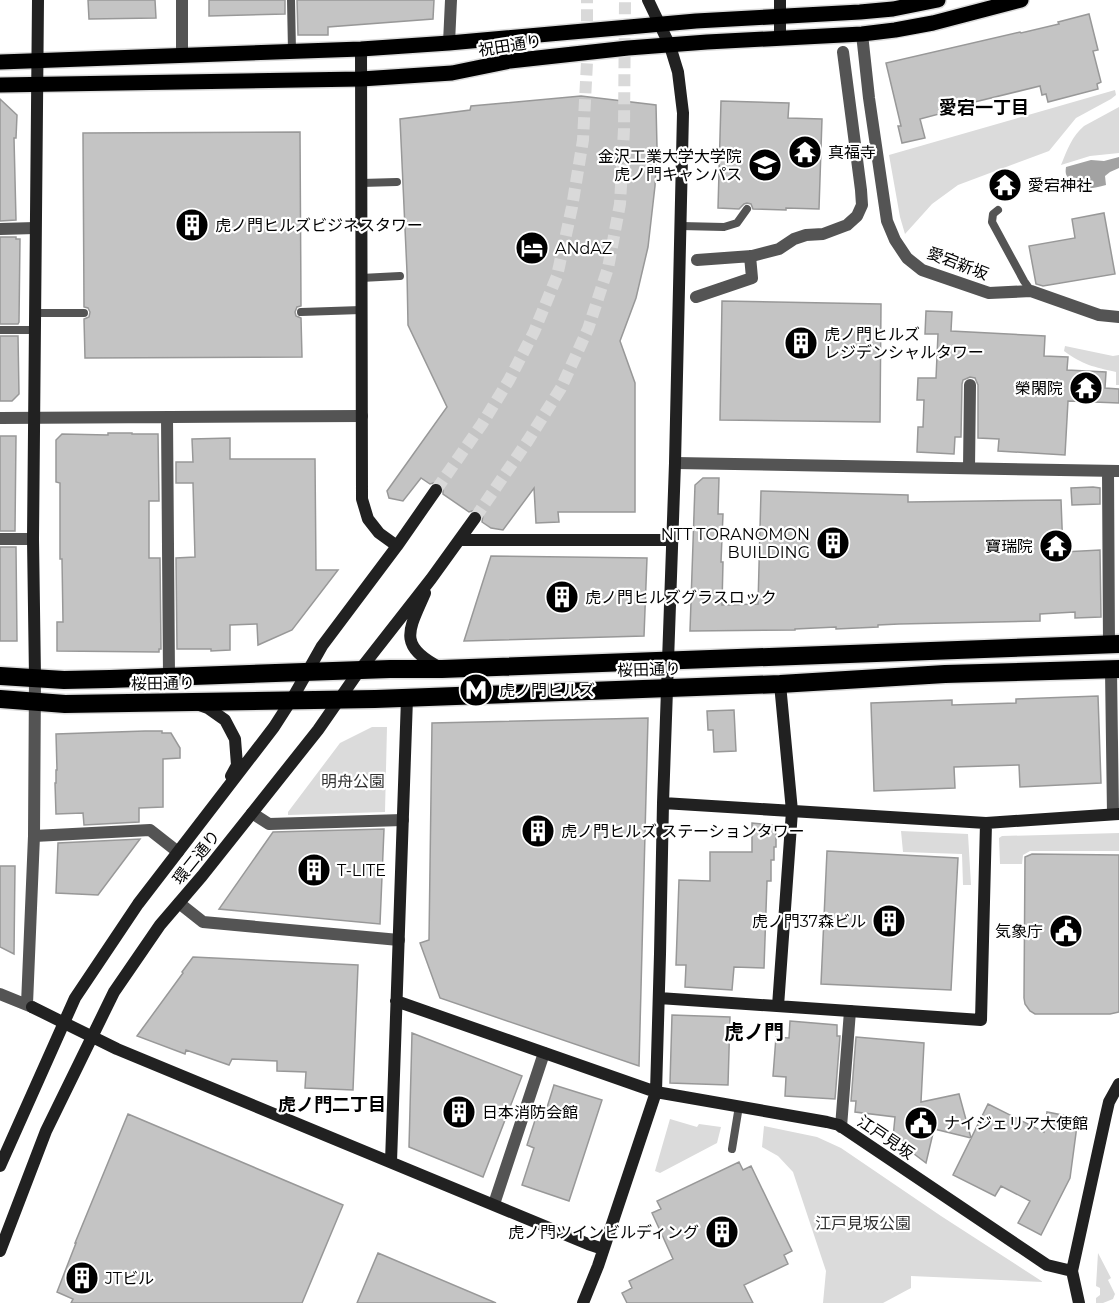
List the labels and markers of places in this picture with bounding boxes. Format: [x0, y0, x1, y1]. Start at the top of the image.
temple icon: 真福寺 [787, 134, 823, 170]
place label: 真福寺 [828, 143, 876, 162]
place label: 金沢工業大学大学院 虎ノ門キャンパス [598, 147, 742, 184]
school or university icon: 金沢工業大学大学院 虎ノ門キャンパス [747, 147, 783, 183]
temple icon: 愛宕神社 [987, 167, 1023, 203]
place label: 愛宕神社 [1028, 176, 1092, 195]
building icon: 虎ノ門ヒルズビジネスタワー [174, 207, 210, 243]
place label: 虎ノ門ヒルズビジネスタワー [215, 216, 423, 235]
hotel icon: ANdAZ [514, 230, 550, 266]
place label: ANdAZ [555, 239, 612, 258]
building icon: 虎ノ門ヒルズ レジデンシャルタワー [783, 325, 819, 361]
place label: 虎ノ門ヒルズ レジデンシャルタワー [824, 325, 984, 362]
temple icon: 榮閑院 [1068, 370, 1104, 406]
place label: 榮閑院 [1015, 379, 1063, 398]
place label: NTT TORANOMON BUILDING [661, 525, 810, 562]
building icon: NTT TORANOMON BUILDING [815, 525, 851, 561]
temple icon: 寶瑞院 [1038, 528, 1074, 564]
place label: 寶瑞院 [985, 537, 1033, 556]
building icon: 虎ノ門ヒルズグラスロック [544, 579, 580, 615]
place label: 虎ノ門ヒルズグラスロック [585, 588, 777, 607]
metro station icon: 虎ノ門ヒルズ [458, 672, 494, 708]
place label: 虎ノ門ヒルズ [499, 681, 595, 700]
building icon: 虎ノ門ヒルズ ステーションタワー [520, 813, 556, 849]
place label: 虎ノ門ヒルズ ステーションタワー [561, 822, 805, 841]
building icon: T-LITE [296, 852, 332, 888]
place label: T-LITE [337, 861, 386, 880]
building icon: 虎ノ門37森ビル [871, 903, 907, 939]
place label: 虎ノ門37森ビル [752, 912, 866, 931]
public building icon: 気象庁 [1048, 913, 1084, 949]
place label: 気象庁 [995, 922, 1043, 941]
building icon: 日本消防会館 [441, 1094, 477, 1130]
place label: 日本消防会館 [482, 1103, 578, 1122]
public building icon: ナイジェリア大使館 [903, 1105, 939, 1141]
place label: ナイジェリア大使館 [944, 1114, 1088, 1133]
building icon: 虎ノ門ツインビルディング [704, 1214, 740, 1250]
place label: 虎ノ門ツインビルディング [508, 1223, 699, 1242]
building icon: JTビル [64, 1260, 100, 1296]
place label: JTビル [104, 1269, 154, 1288]

